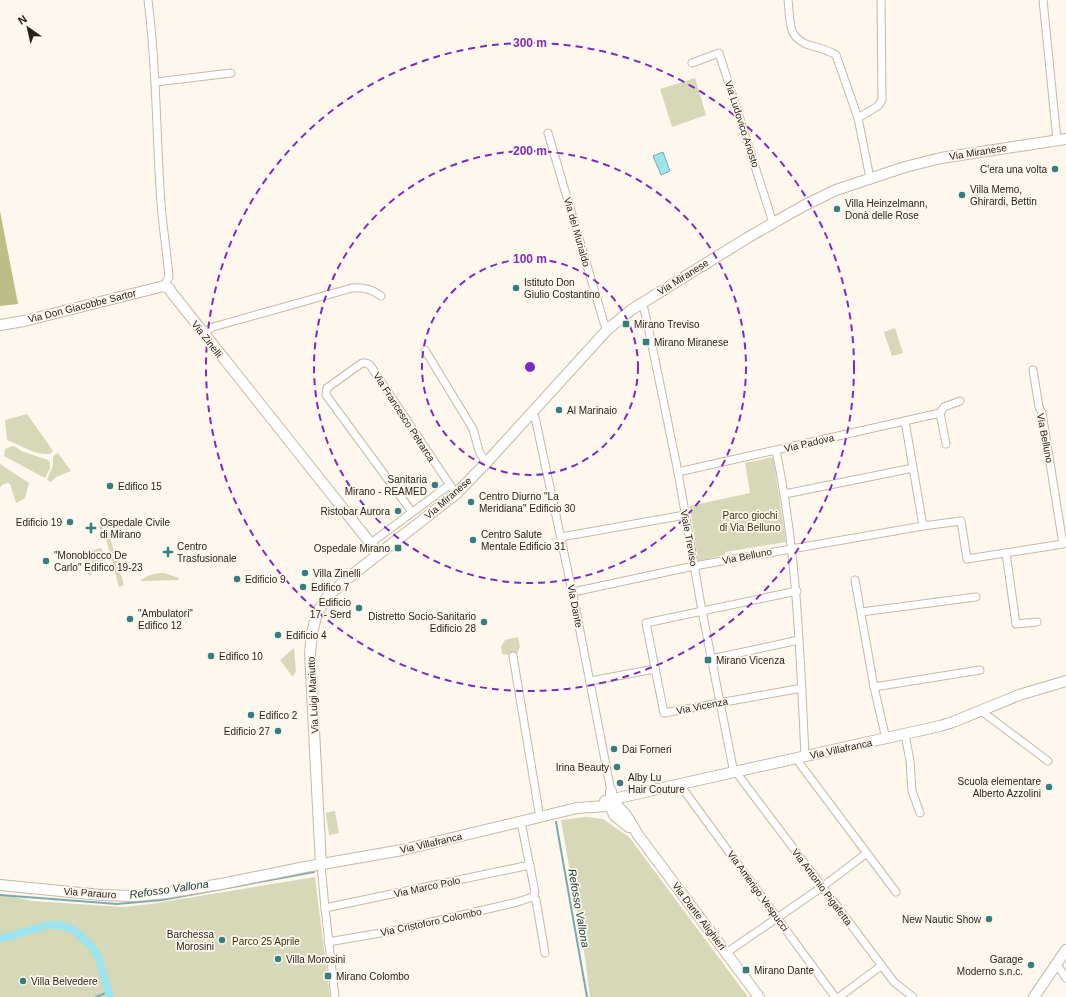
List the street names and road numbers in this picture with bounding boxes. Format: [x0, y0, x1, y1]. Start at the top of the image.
street label: Via Ludovico Ariosto [723, 79, 761, 169]
street label: Via Miranese [948, 142, 1008, 162]
street label: Via del Murialdo [562, 196, 592, 268]
street label: Via Miranese [655, 257, 711, 297]
street label: Via Don Giacobbe Sartor [27, 287, 138, 325]
street label: Via Zinelli [189, 319, 225, 359]
street label: Via Francesco Petrarca [371, 370, 437, 464]
street label: Via Belluno [1035, 412, 1055, 464]
street label: Via Padova [783, 432, 835, 454]
street label: Via Miranese [422, 474, 474, 521]
street label: Viale Treviso [679, 509, 699, 567]
street label: Via Belluno [721, 546, 773, 566]
street label: Via Dante [565, 583, 585, 629]
street label: Via Luigi Mariutto [305, 656, 321, 734]
street label: Via Vicenza [675, 696, 729, 716]
street label: Via Villafranca [809, 737, 874, 761]
street label: Via Villafranca [399, 830, 464, 856]
street label: Via Antonio Pigafetta [790, 847, 855, 928]
street label: Via Amerigo Vespucci [725, 849, 791, 933]
street label: Via Marco Polo [393, 875, 462, 899]
street label: Via Dante Alighieri [670, 880, 728, 952]
street label: Via Parauro [63, 886, 117, 900]
street label: Via Cristoforo Colombo [379, 906, 483, 938]

